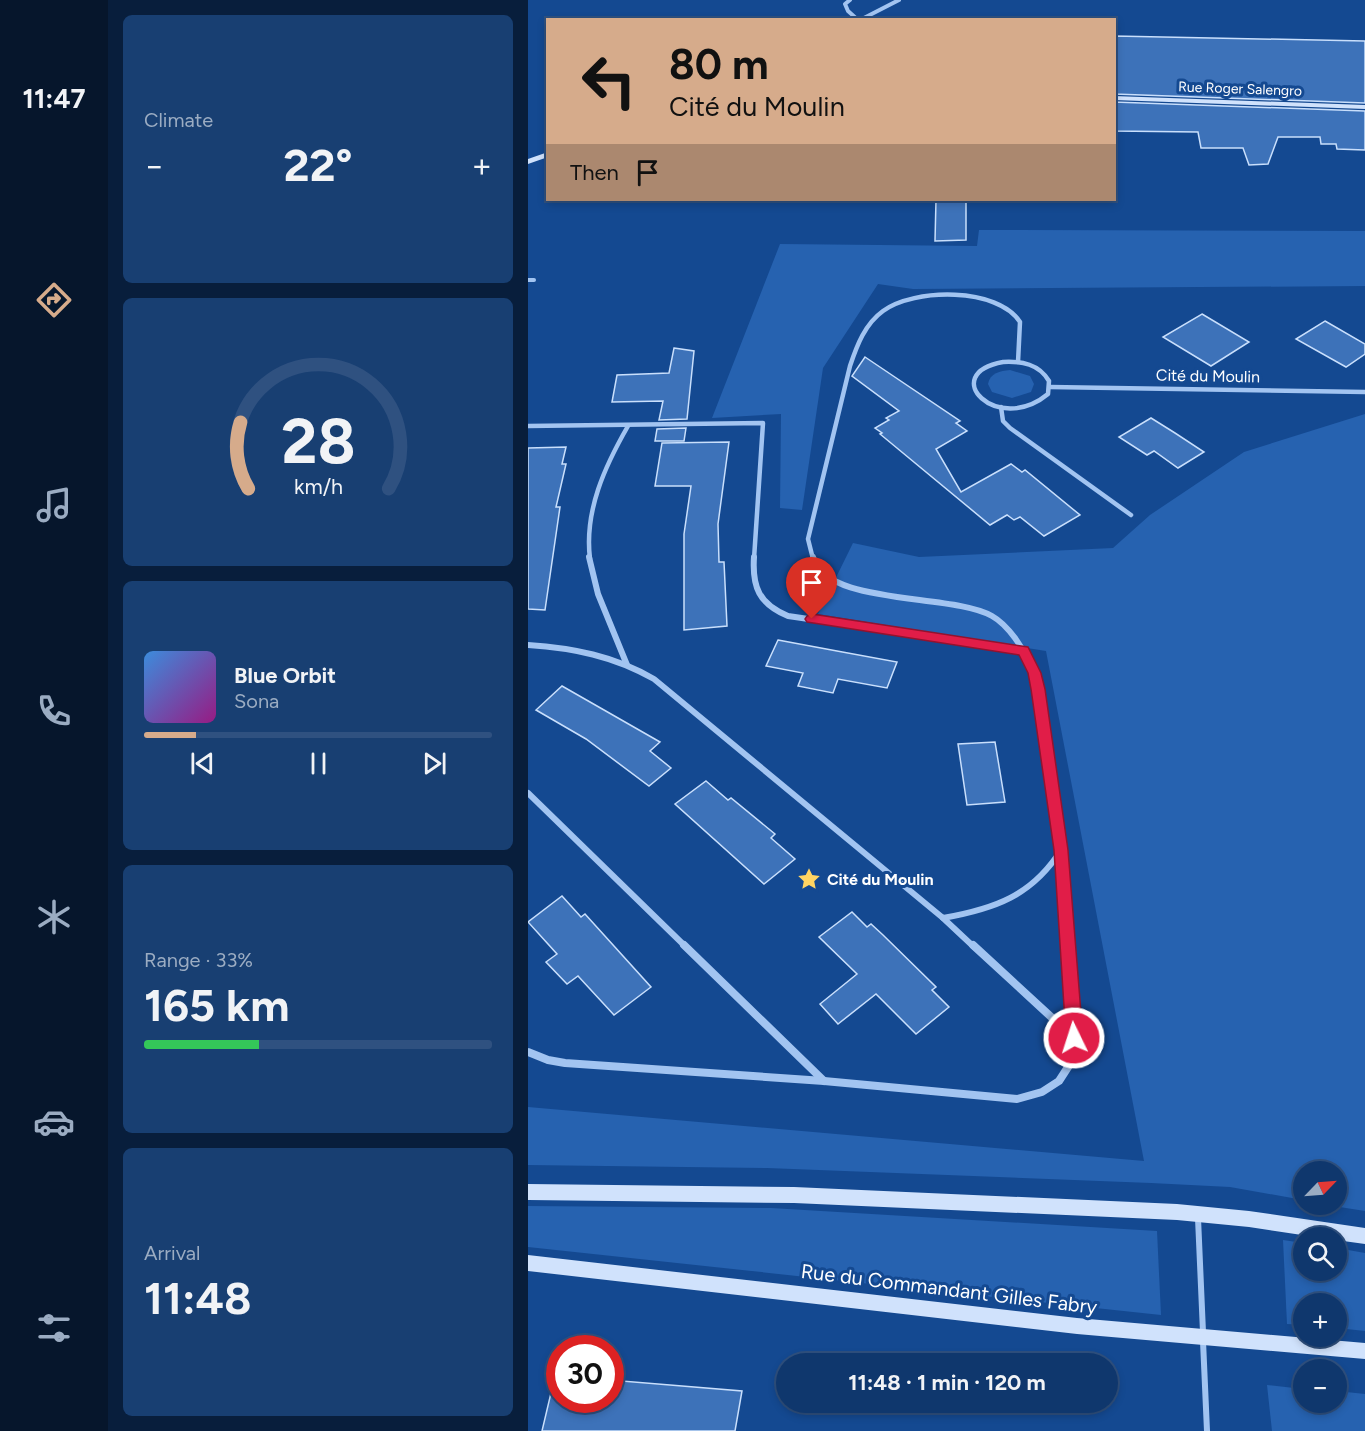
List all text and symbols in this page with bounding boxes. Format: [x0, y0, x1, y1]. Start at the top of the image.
text: 80 m [669, 39, 769, 90]
icon: left [570, 42, 648, 120]
street label: Rue Roger Salengro [1178, 78, 1302, 100]
text: 11:47 [22, 82, 86, 115]
text: Cité du Moulin [669, 90, 845, 123]
text: Climate [144, 108, 213, 132]
text: 22° [283, 138, 353, 192]
text: − [144, 146, 165, 185]
text: + [471, 146, 492, 185]
icon: arrive [631, 156, 664, 189]
text: Then [570, 159, 619, 186]
icon: directions [33, 279, 75, 321]
street label: Cité du Moulin [1156, 366, 1260, 386]
text: 28 [281, 404, 355, 479]
text: km/h [294, 475, 342, 500]
icon: music [33, 484, 75, 526]
pin [786, 557, 837, 619]
icon: arrive [795, 566, 828, 599]
text: Blue Orbit [234, 662, 336, 689]
text: Sona [234, 689, 279, 713]
icon: phone [33, 690, 75, 732]
icon: previous [186, 747, 219, 780]
icon: pause [302, 747, 335, 780]
icon: next [418, 747, 451, 780]
place icon: Cité du Moulin [796, 866, 822, 892]
place label: Cité du Moulin [827, 870, 934, 889]
icon: climate [33, 896, 75, 938]
text: Range · 33% [144, 948, 253, 972]
text: 165 km [144, 978, 289, 1032]
position arrow [1042, 1006, 1106, 1070]
icon: car [33, 1101, 75, 1143]
north arrow [1293, 1161, 1347, 1215]
map controls [1293, 1161, 1347, 1413]
button: search [1293, 1227, 1347, 1281]
text: Arrival [144, 1241, 200, 1265]
street label: Rue du Commandant Gilles Fabry [800, 1259, 1099, 1319]
text: 11:48 [144, 1271, 252, 1325]
button: + [1293, 1293, 1347, 1347]
icon: filters [33, 1307, 75, 1349]
speed limit sign: 30 [546, 1335, 624, 1413]
button: − [1293, 1359, 1347, 1413]
text: 11:48 · 1 min · 120 m [848, 1369, 1046, 1396]

